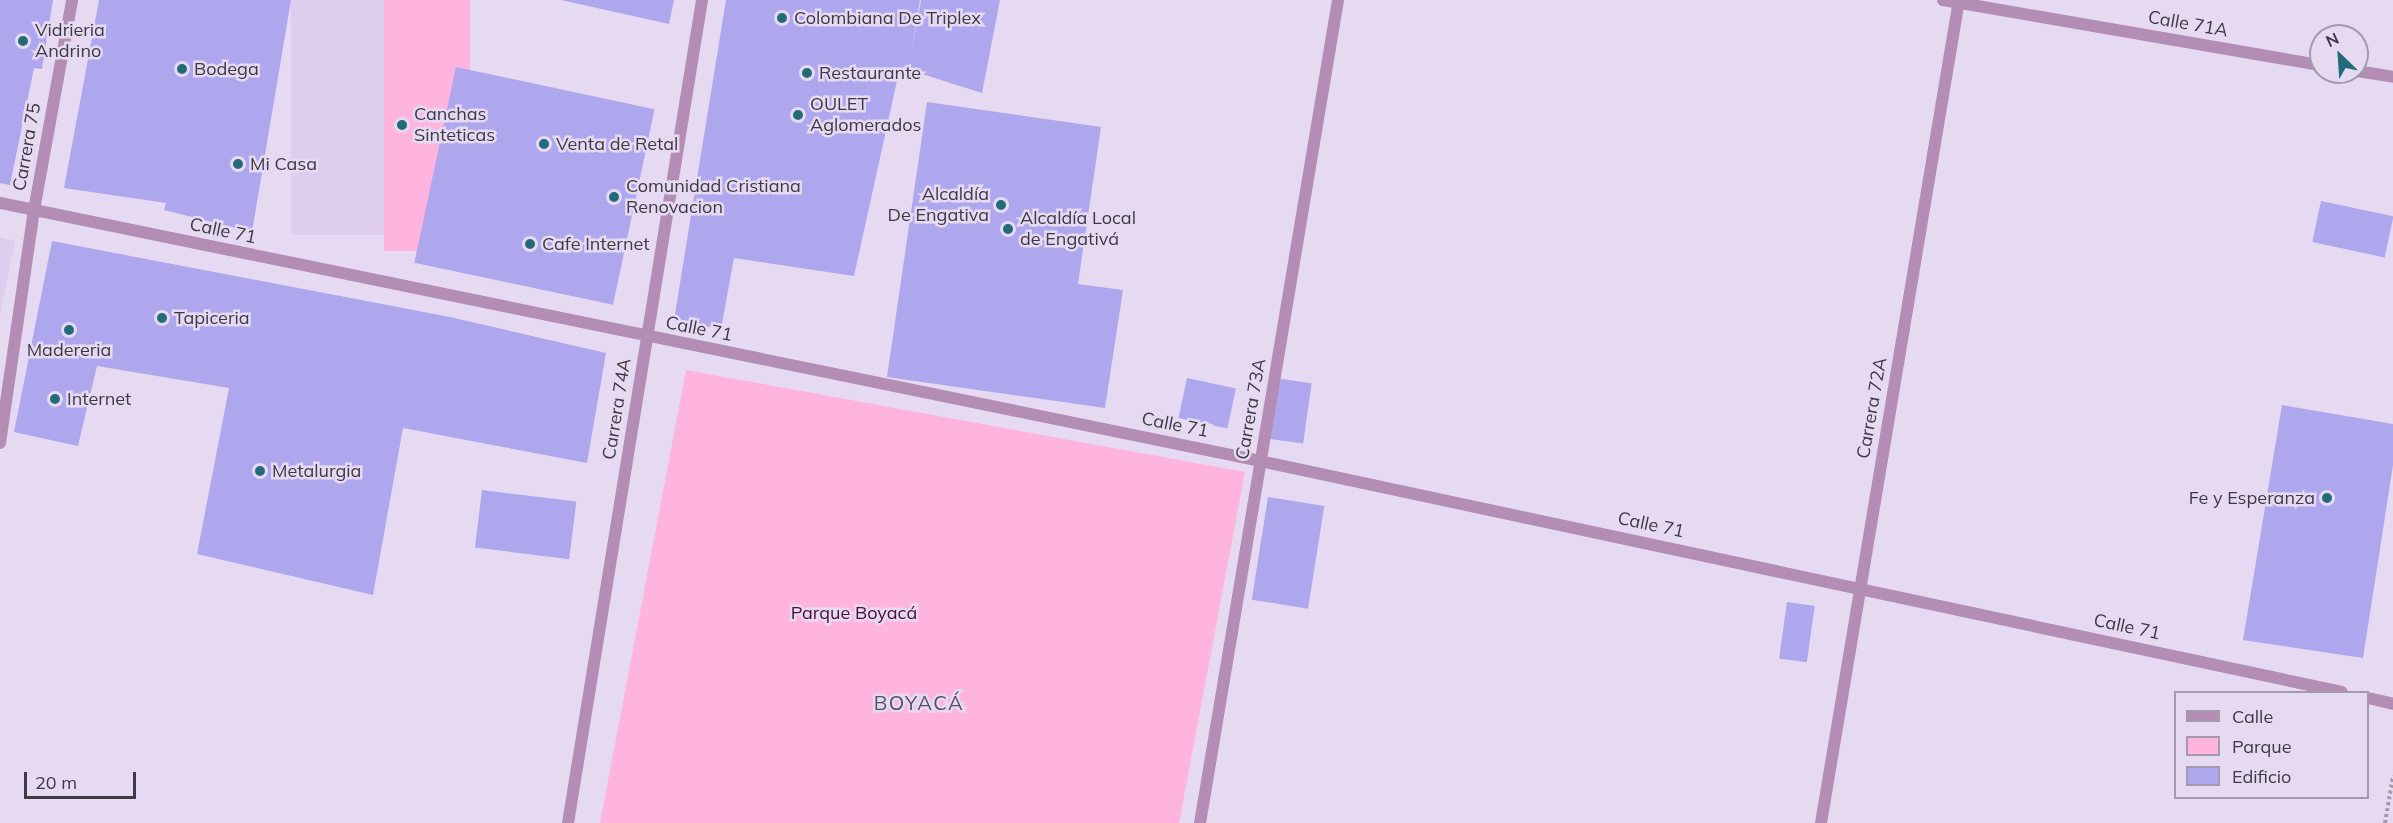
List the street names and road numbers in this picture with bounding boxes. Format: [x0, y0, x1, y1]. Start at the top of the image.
street label: Calle 71A [2146, 6, 2230, 42]
street label: Carrera 75 [9, 101, 45, 193]
street label: Calle 71 [188, 213, 258, 249]
street label: Calle 71 [664, 312, 734, 346]
street label: Carrera 72A [1852, 356, 1892, 460]
street label: Carrera 74A [598, 357, 636, 461]
street label: Carrera 73A [1231, 357, 1271, 461]
street label: Calle 71 [1140, 408, 1210, 442]
street label: Calle 71 [1616, 507, 1686, 543]
street label: Calle 71 [2092, 609, 2162, 645]

